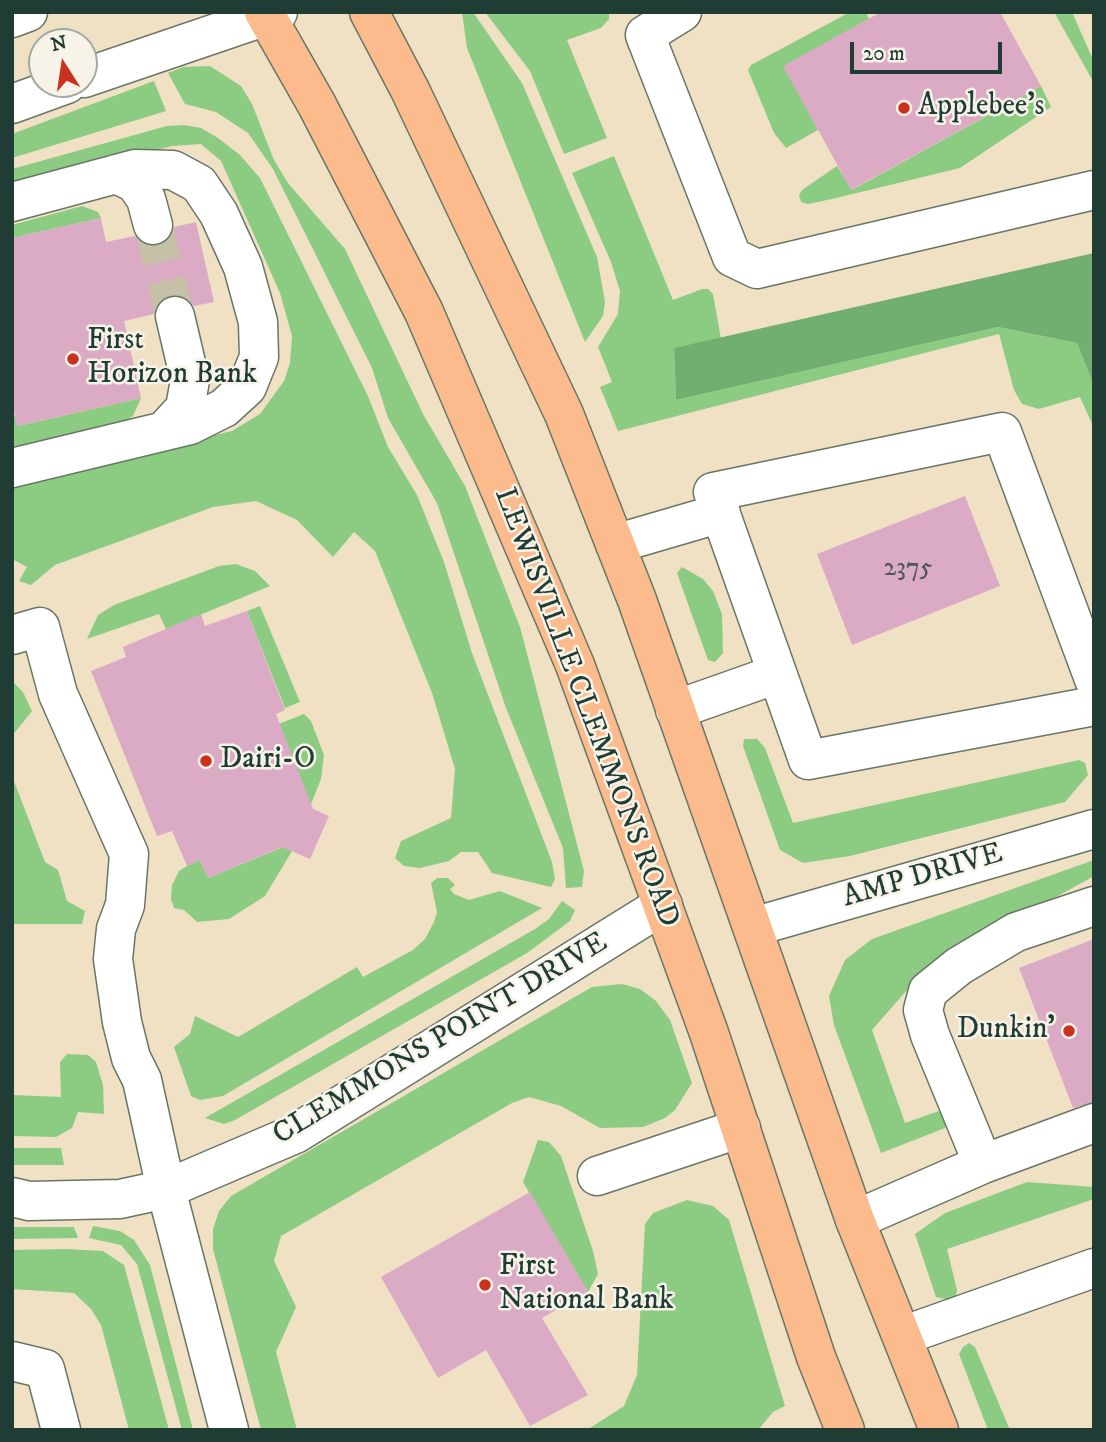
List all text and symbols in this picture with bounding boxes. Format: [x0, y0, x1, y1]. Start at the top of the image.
north arrow [28, 28, 98, 98]
scale bar [854, 28, 1006, 72]
text: N [49, 31, 69, 57]
text: 20 m [863, 41, 905, 67]
place label: Applebee's [918, 90, 1045, 126]
marker: Applebee's [896, 100, 912, 116]
place label: First Horizon Bank [87, 324, 257, 394]
marker: First Horizon Bank [65, 351, 81, 367]
street label: LEWISVILLE CLEMMONS ROAD [484, 483, 686, 933]
house number: 2375 [884, 554, 932, 586]
place label: Dairi-O [220, 743, 315, 779]
marker: Dairi-O [198, 753, 214, 769]
street label: AMP DRIVE [839, 837, 1007, 917]
street label: CLEMMONS POINT DRIVE [267, 926, 615, 1154]
place label: Dunkin' [957, 1013, 1055, 1049]
marker: Dunkin' [1061, 1023, 1077, 1039]
place label: First National Bank [499, 1250, 674, 1320]
marker: First National Bank [477, 1277, 493, 1293]

